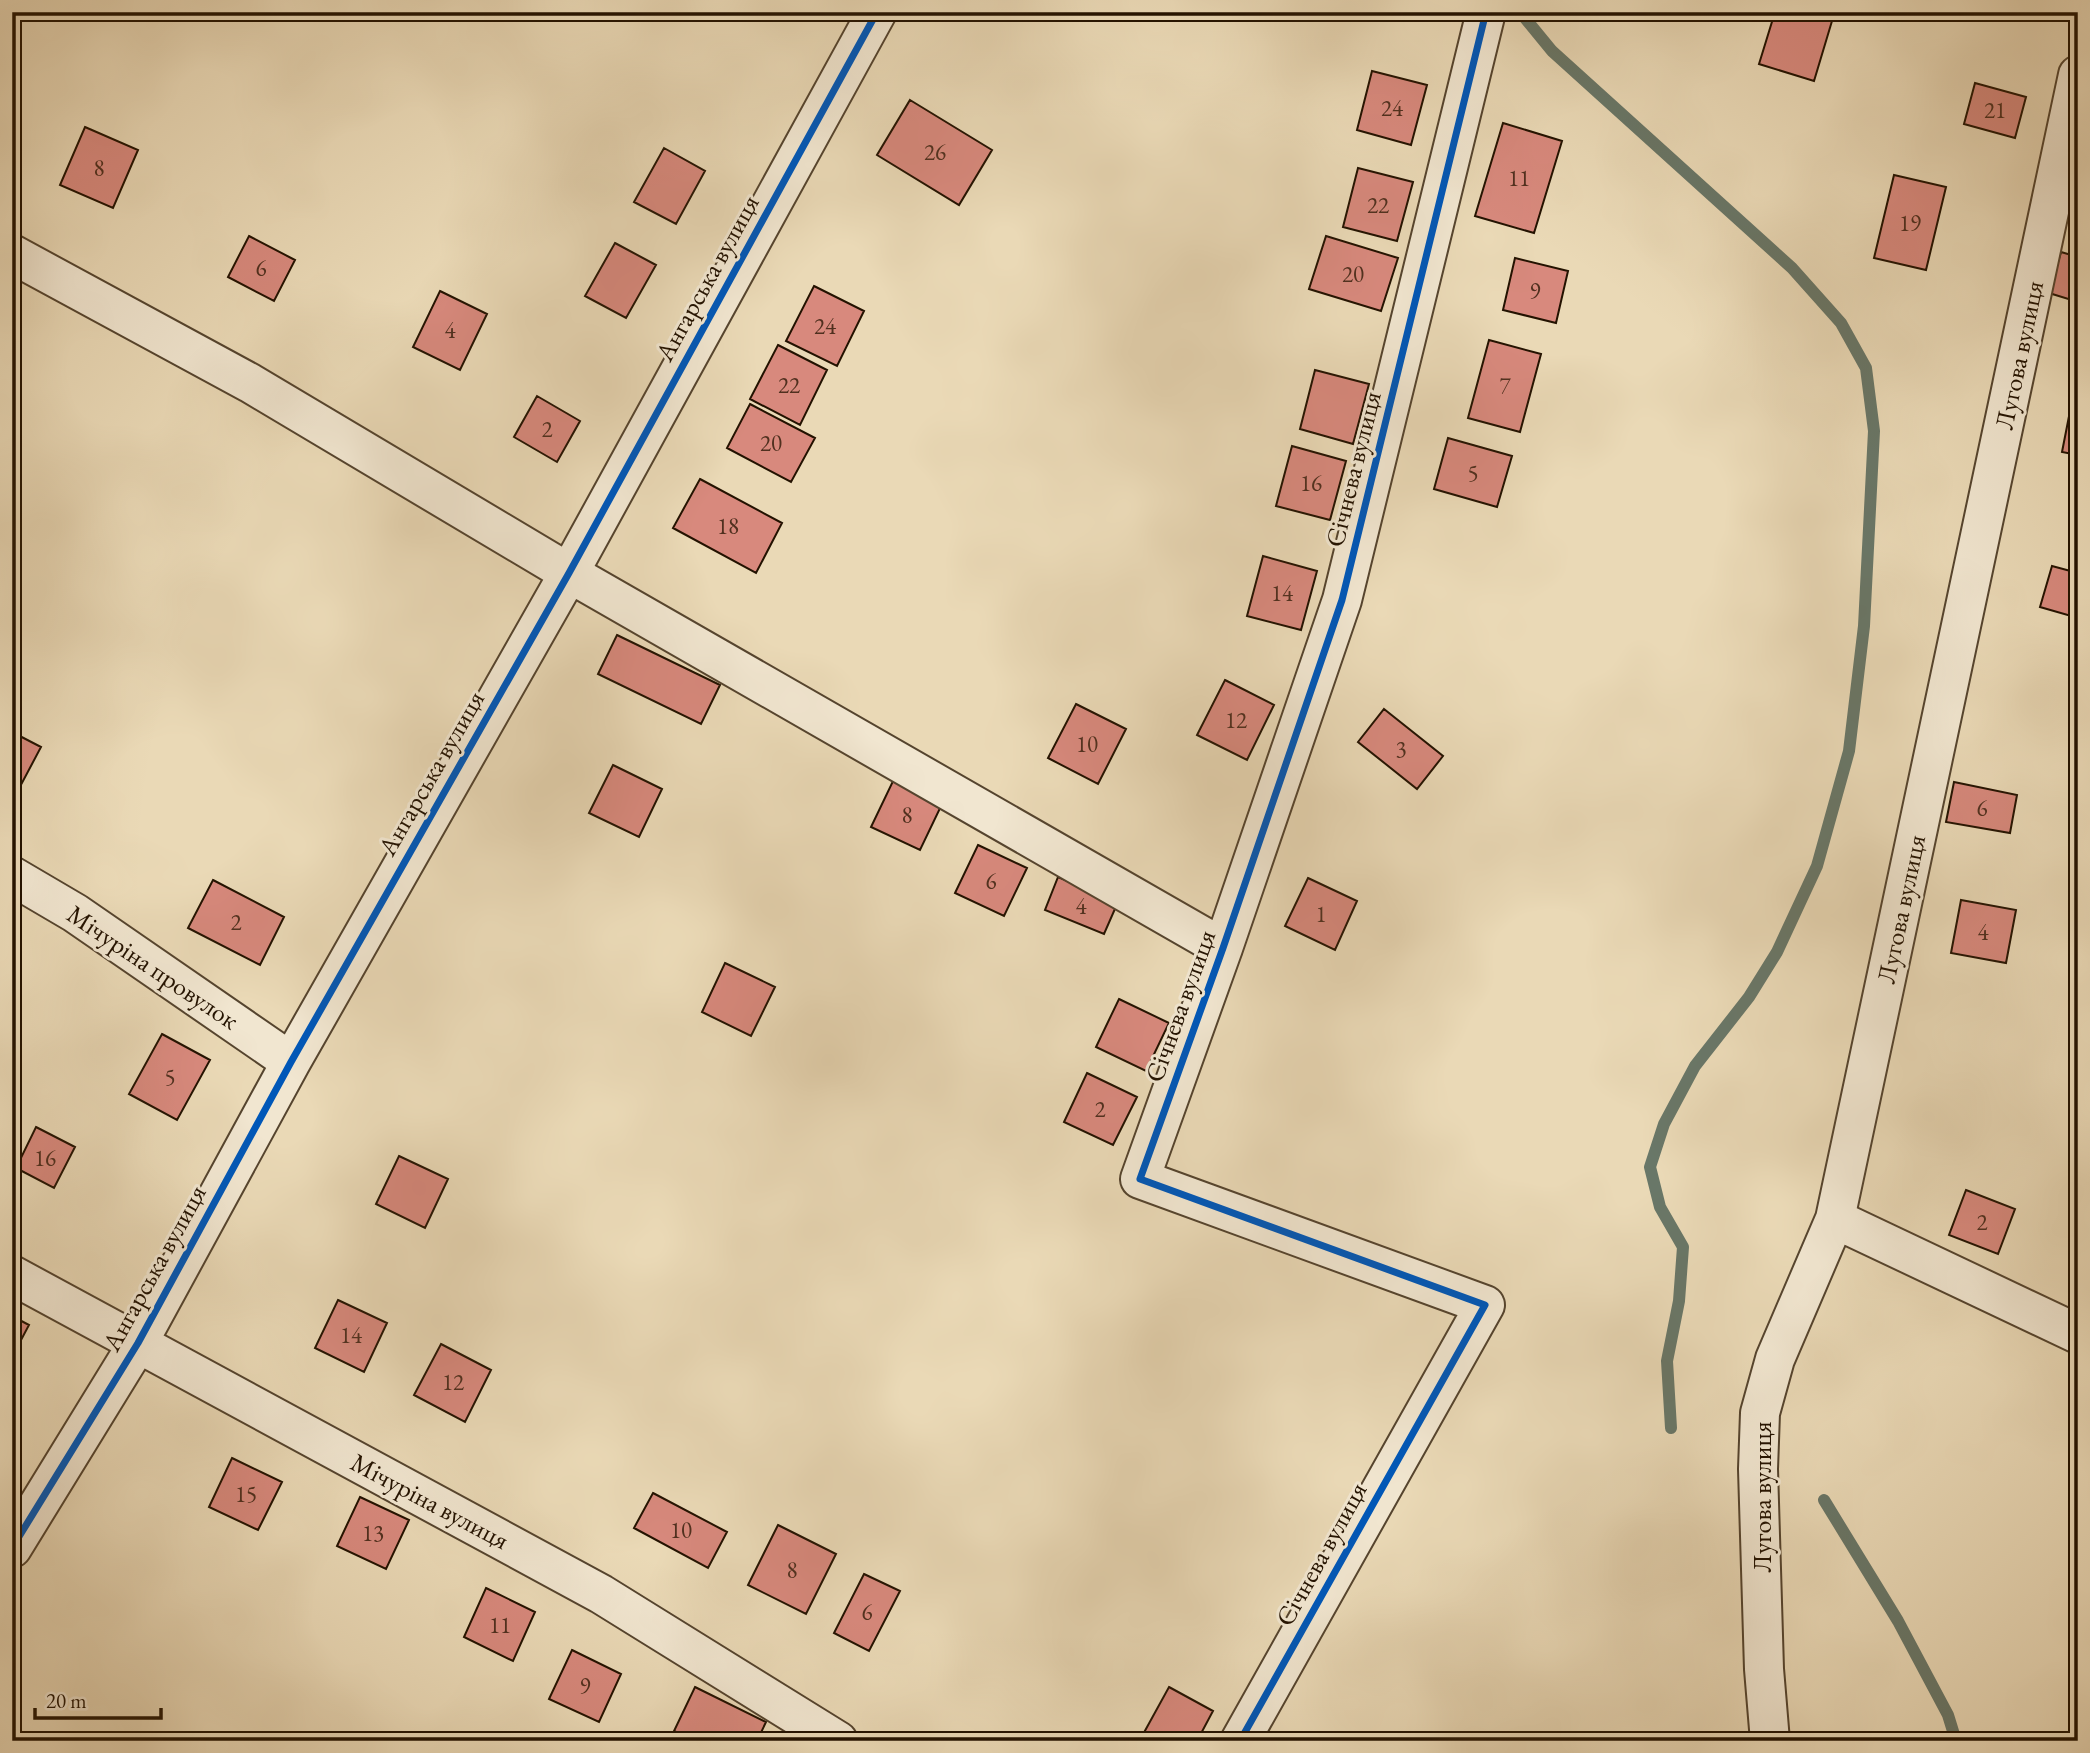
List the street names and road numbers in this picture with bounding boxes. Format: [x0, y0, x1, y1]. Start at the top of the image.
street label: Ангарська вулиця [647, 189, 767, 368]
street label: Лугова вулиця [1987, 278, 2051, 432]
street label: Січнева вулиця [1317, 388, 1389, 550]
street label: Ангарська вулиця [369, 684, 492, 863]
street label: Лугова вулиця [1869, 832, 1933, 986]
street label: Мічуріна провулок [60, 897, 246, 1037]
street label: Січнева вулиця [1137, 925, 1223, 1087]
street label: Ангарська вулиця [94, 1179, 214, 1358]
street label: Лугова вулиця [1745, 1421, 1779, 1573]
street label: Мічуріна вулиця [345, 1445, 515, 1557]
street label: Січнева вулиця [1268, 1476, 1374, 1632]

